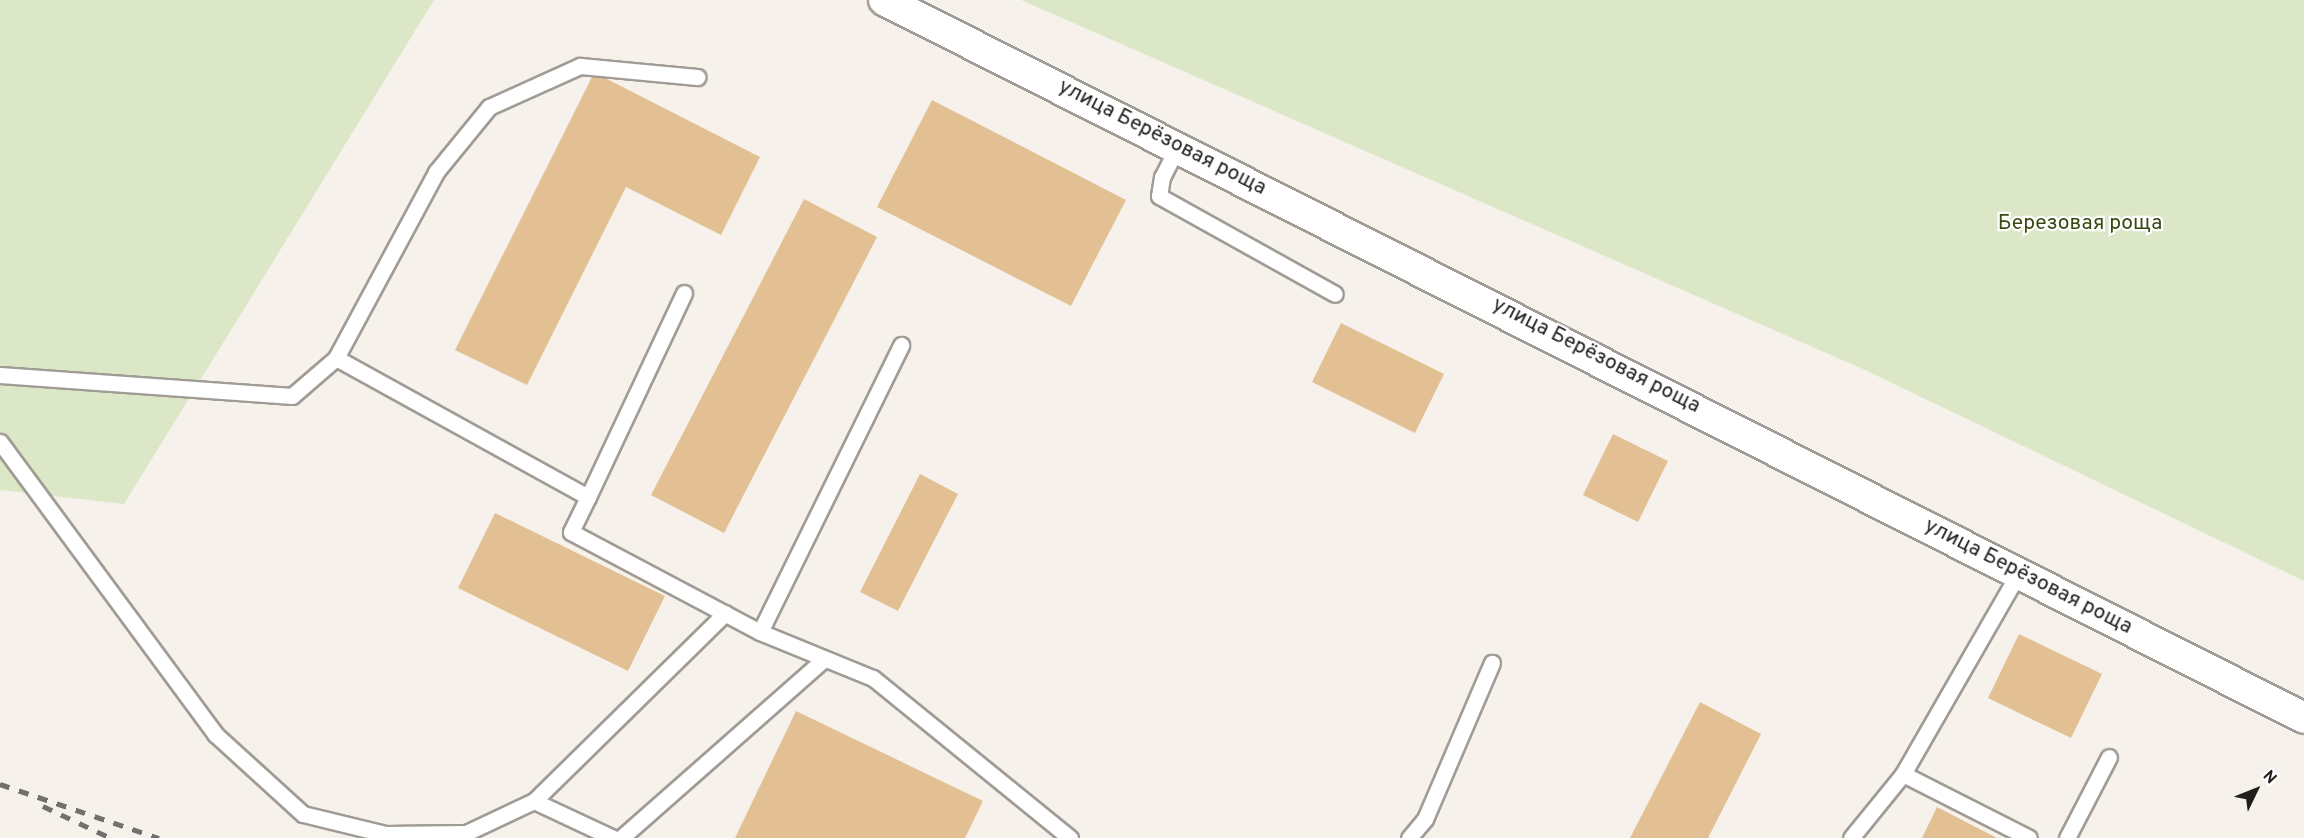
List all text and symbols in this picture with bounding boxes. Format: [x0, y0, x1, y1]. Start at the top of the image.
street label: улица Берёзовая роща [1054, 75, 1270, 201]
park label: Березовая роща [1998, 211, 2162, 237]
street label: улица Берёзовая роща [1488, 293, 1704, 419]
street label: улица Берёзовая роща [1920, 514, 2136, 640]
north arrow [2226, 760, 2286, 820]
text: N [2258, 767, 2280, 789]

